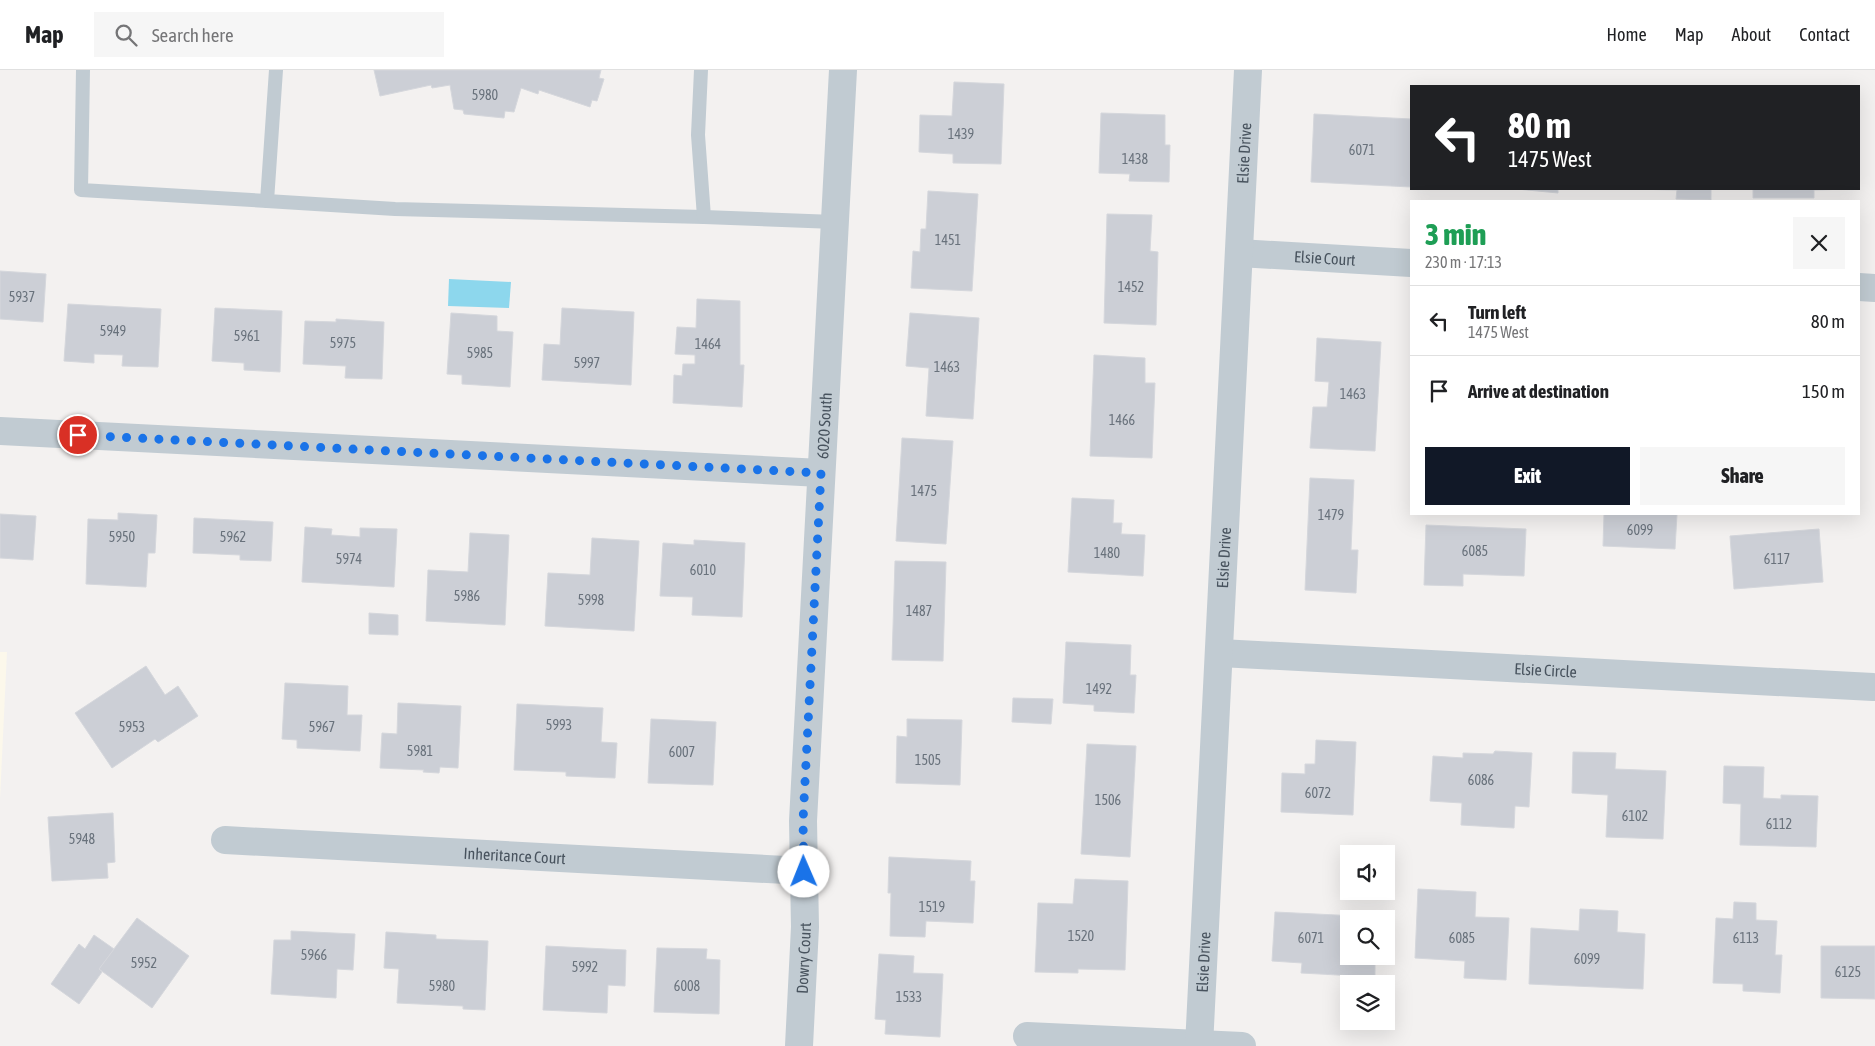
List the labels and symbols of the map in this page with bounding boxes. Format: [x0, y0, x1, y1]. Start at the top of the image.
house number: 5980 [472, 87, 499, 103]
street label: Elsie Drive [1233, 122, 1254, 184]
house number: 1439 [948, 126, 974, 142]
house number: 6071 [1349, 142, 1375, 158]
house number: 1438 [1122, 151, 1149, 167]
house number: 1451 [935, 232, 961, 248]
street label: Elsie Court [1294, 247, 1356, 269]
house number: 1452 [1118, 279, 1144, 295]
house number: 5937 [9, 289, 35, 305]
house number: 5949 [100, 323, 126, 339]
house number: 5961 [234, 328, 260, 344]
house number: 5975 [330, 335, 356, 351]
house number: 1464 [695, 336, 722, 352]
house number: 5985 [467, 345, 493, 361]
house number: 5997 [574, 355, 600, 371]
house number: 1463 [934, 359, 960, 375]
house number: 1463 [1340, 386, 1366, 402]
street label: 6020 South [813, 392, 835, 460]
house number: 1466 [1109, 412, 1136, 428]
pin [57, 414, 99, 456]
house number: 1475 [911, 483, 937, 499]
house number: 1479 [1318, 507, 1344, 523]
house number: 6099 [1627, 522, 1653, 538]
street label: Elsie Drive [1213, 527, 1234, 589]
house number: 5950 [109, 529, 136, 545]
house number: 5962 [220, 529, 246, 545]
house number: 6085 [1462, 543, 1488, 559]
house number: 1480 [1094, 545, 1121, 561]
house number: 5974 [336, 551, 363, 567]
house number: 6117 [1764, 551, 1790, 567]
house number: 6010 [690, 562, 717, 578]
house number: 5986 [454, 588, 481, 604]
house number: 5998 [578, 592, 605, 608]
house number: 1487 [906, 603, 932, 619]
street label: Elsie Circle [1514, 659, 1577, 681]
house number: 1492 [1086, 681, 1112, 697]
house number: 5993 [546, 717, 572, 733]
house number: 5953 [119, 719, 145, 735]
house number: 5967 [309, 719, 335, 735]
house number: 5981 [407, 743, 433, 759]
house number: 6007 [669, 744, 695, 760]
house number: 1505 [915, 752, 941, 768]
house number: 6086 [1468, 772, 1495, 788]
house number: 6072 [1305, 785, 1331, 801]
house number: 1506 [1095, 792, 1122, 808]
house number: 6102 [1622, 808, 1648, 824]
house number: 6112 [1766, 816, 1792, 832]
house number: 5948 [69, 831, 96, 847]
street label: Inheritance Court [463, 844, 566, 867]
position arrow [777, 845, 829, 897]
house number: 1519 [919, 899, 945, 915]
street label: Dowry Court [793, 922, 814, 994]
house number: 1520 [1068, 928, 1095, 944]
house number: 6071 [1298, 930, 1324, 946]
house number: 6085 [1449, 930, 1475, 946]
house number: 6113 [1733, 930, 1759, 946]
street label: Elsie Drive [1193, 931, 1214, 993]
house number: 5966 [301, 947, 328, 963]
house number: 6099 [1574, 951, 1600, 967]
house number: 5952 [131, 955, 157, 971]
house number: 5992 [572, 959, 598, 975]
house number: 6125 [1835, 964, 1861, 980]
house number: 5980 [429, 978, 456, 994]
house number: 6008 [674, 978, 701, 994]
house number: 1533 [896, 989, 922, 1005]

